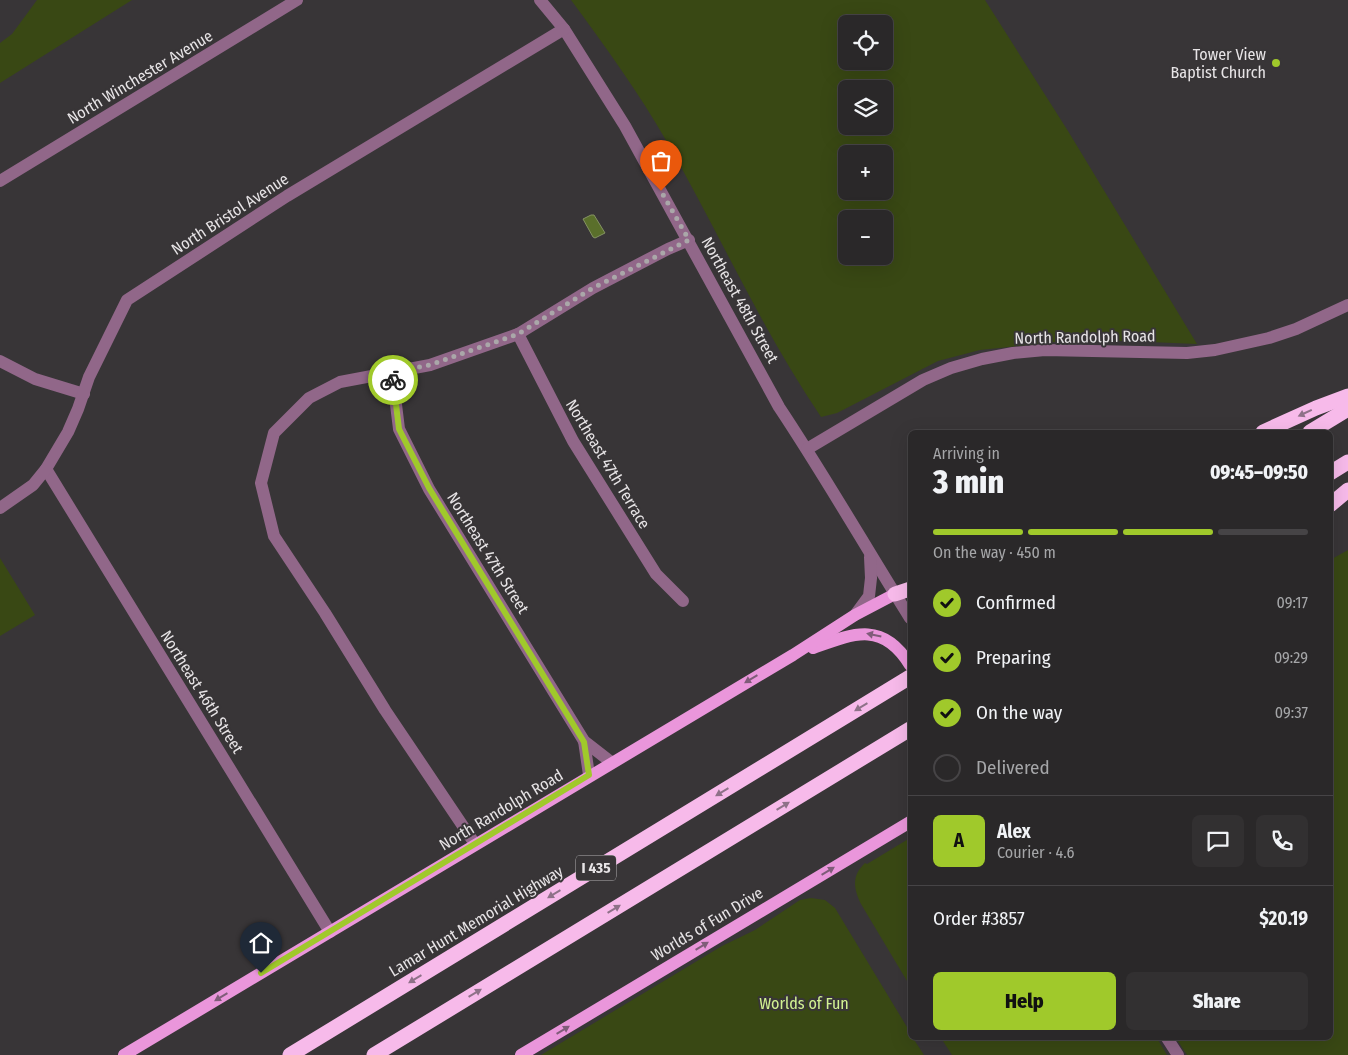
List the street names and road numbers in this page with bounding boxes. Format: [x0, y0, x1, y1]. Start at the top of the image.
street label: North Winchester Avenue [64, 26, 216, 128]
street label: North Bristol Avenue [168, 169, 292, 259]
street label: Northeast 48th Street [697, 234, 783, 367]
street label: North Randolph Road [1014, 326, 1156, 348]
street label: Northeast 47th Terrace [562, 396, 654, 532]
street label: Northeast 47th Street [443, 489, 533, 618]
street label: Northeast 46th Street [157, 627, 248, 758]
street label: North Randolph Road [436, 766, 566, 854]
road number: I 435 [576, 856, 616, 880]
street label: Lamar Hunt Memorial Highway [385, 861, 567, 981]
street label: Worlds of Fun Drive [648, 883, 766, 965]

